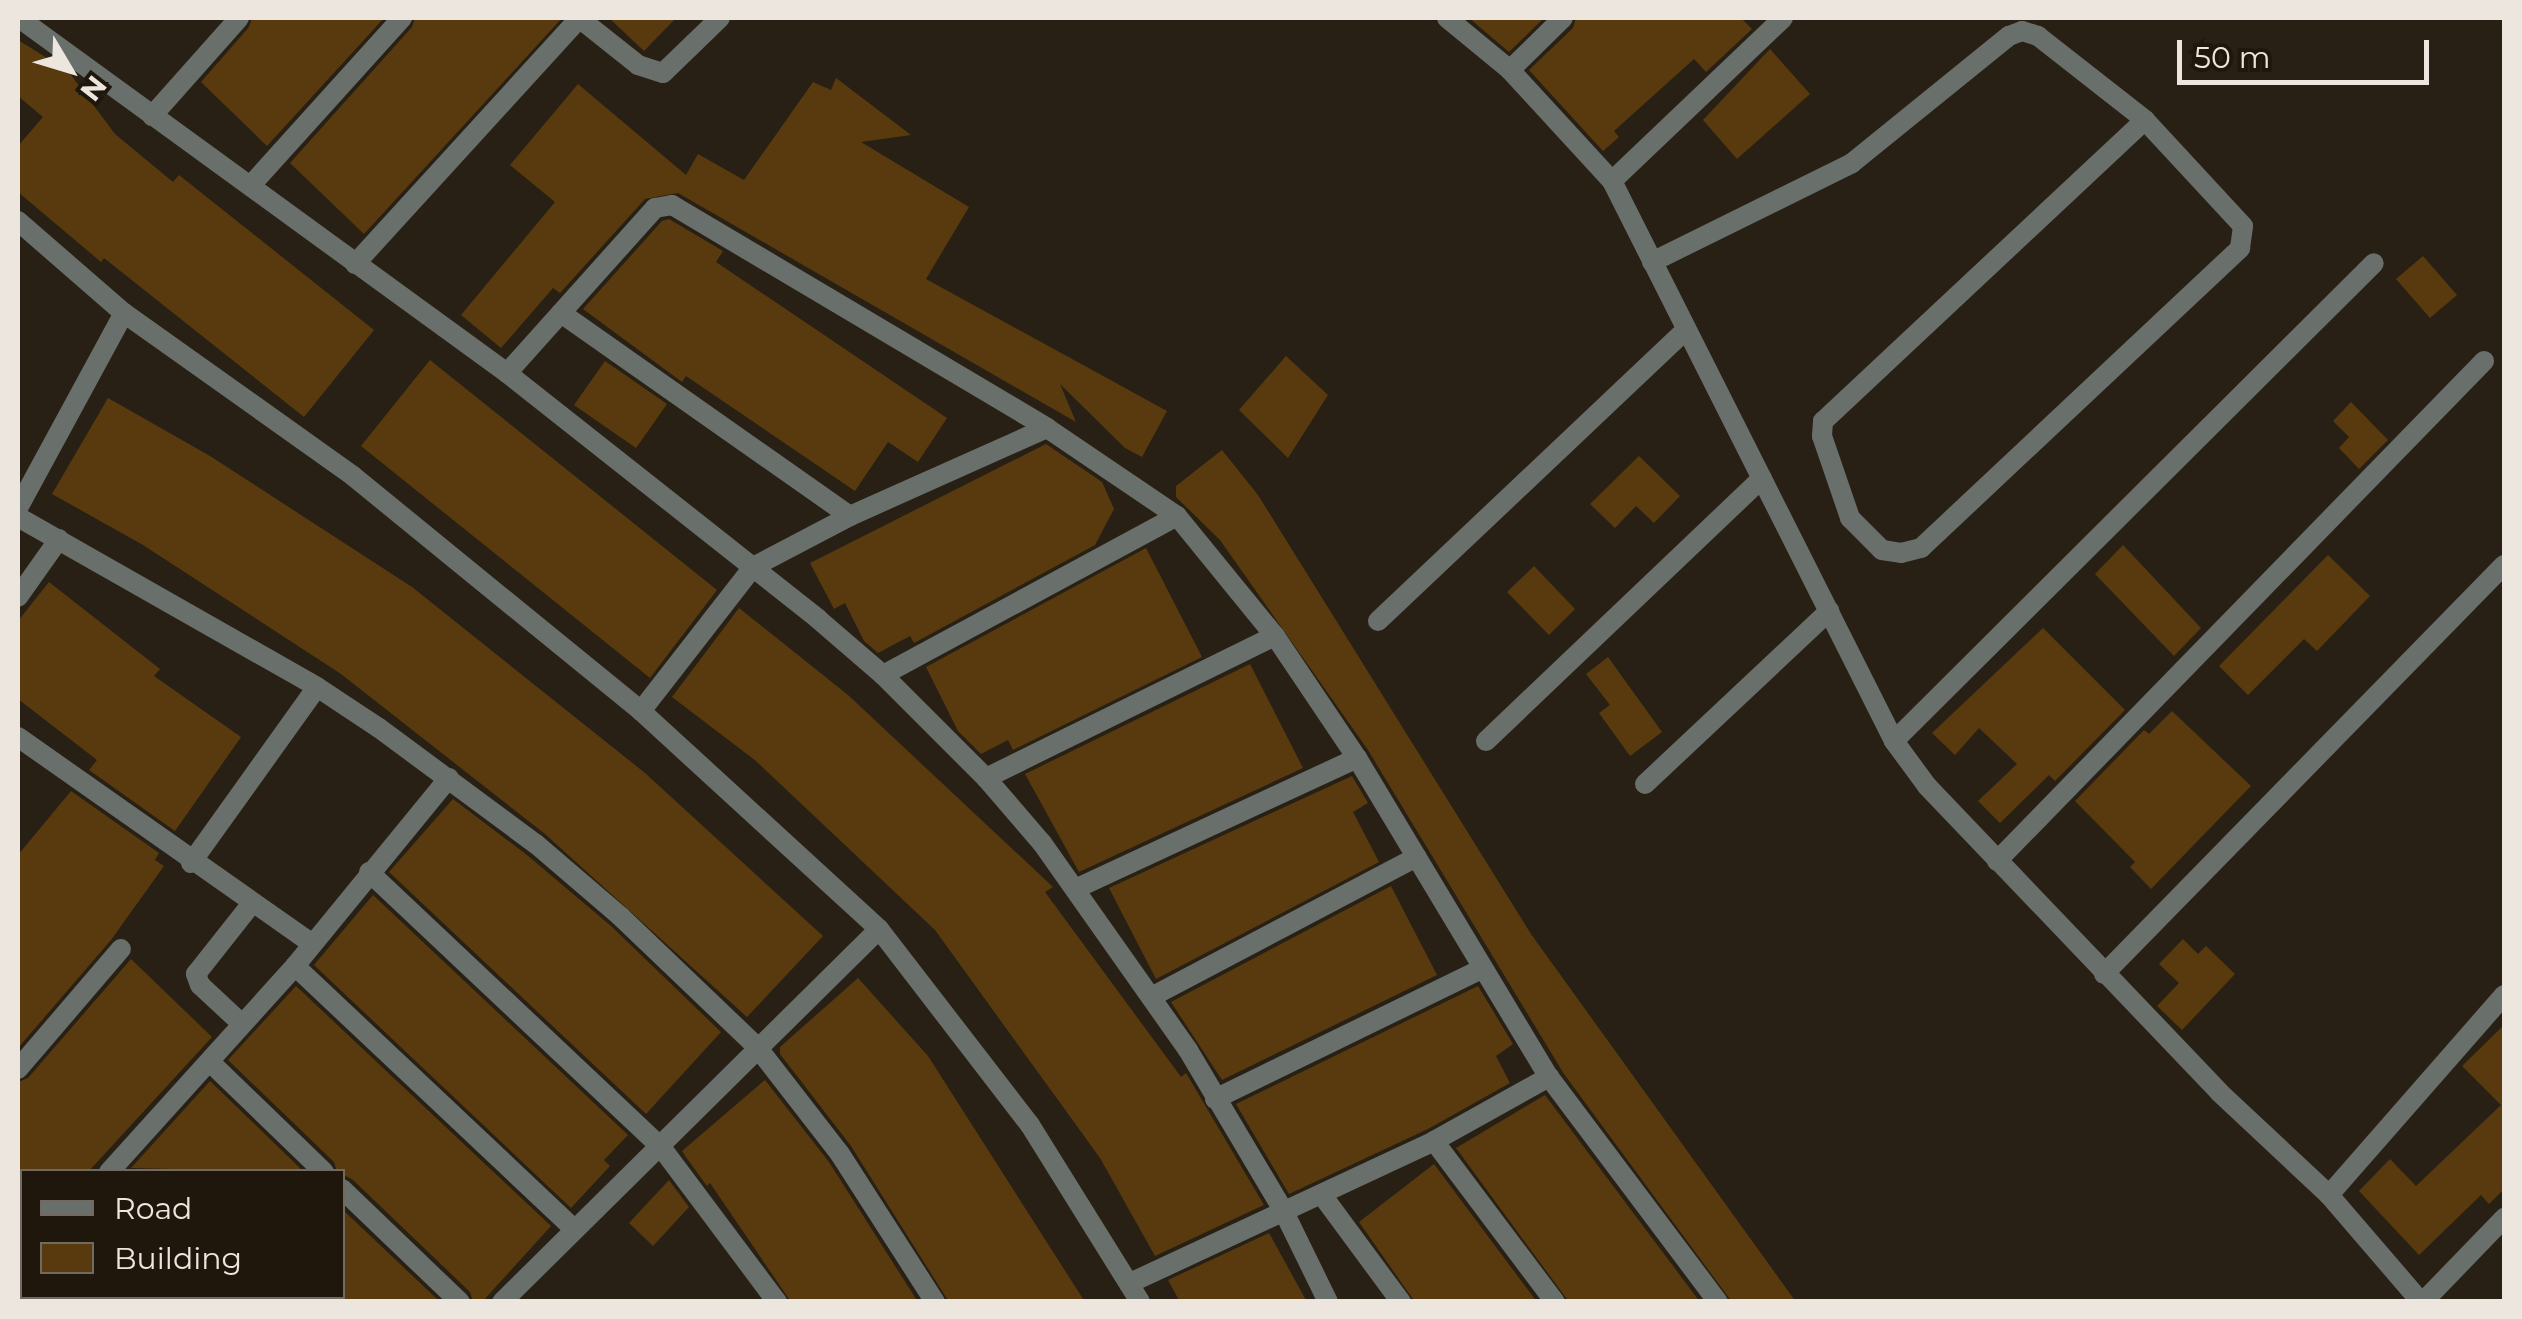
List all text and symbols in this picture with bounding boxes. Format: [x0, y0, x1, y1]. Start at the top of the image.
north arrow [20, 20, 120, 120]
scale bar [2182, 20, 2434, 82]
text: 50 m [2194, 39, 2271, 76]
text: N [73, 69, 114, 108]
legend [20, 1169, 345, 1299]
text: Road [114, 1190, 192, 1227]
text: Building [114, 1240, 242, 1277]

